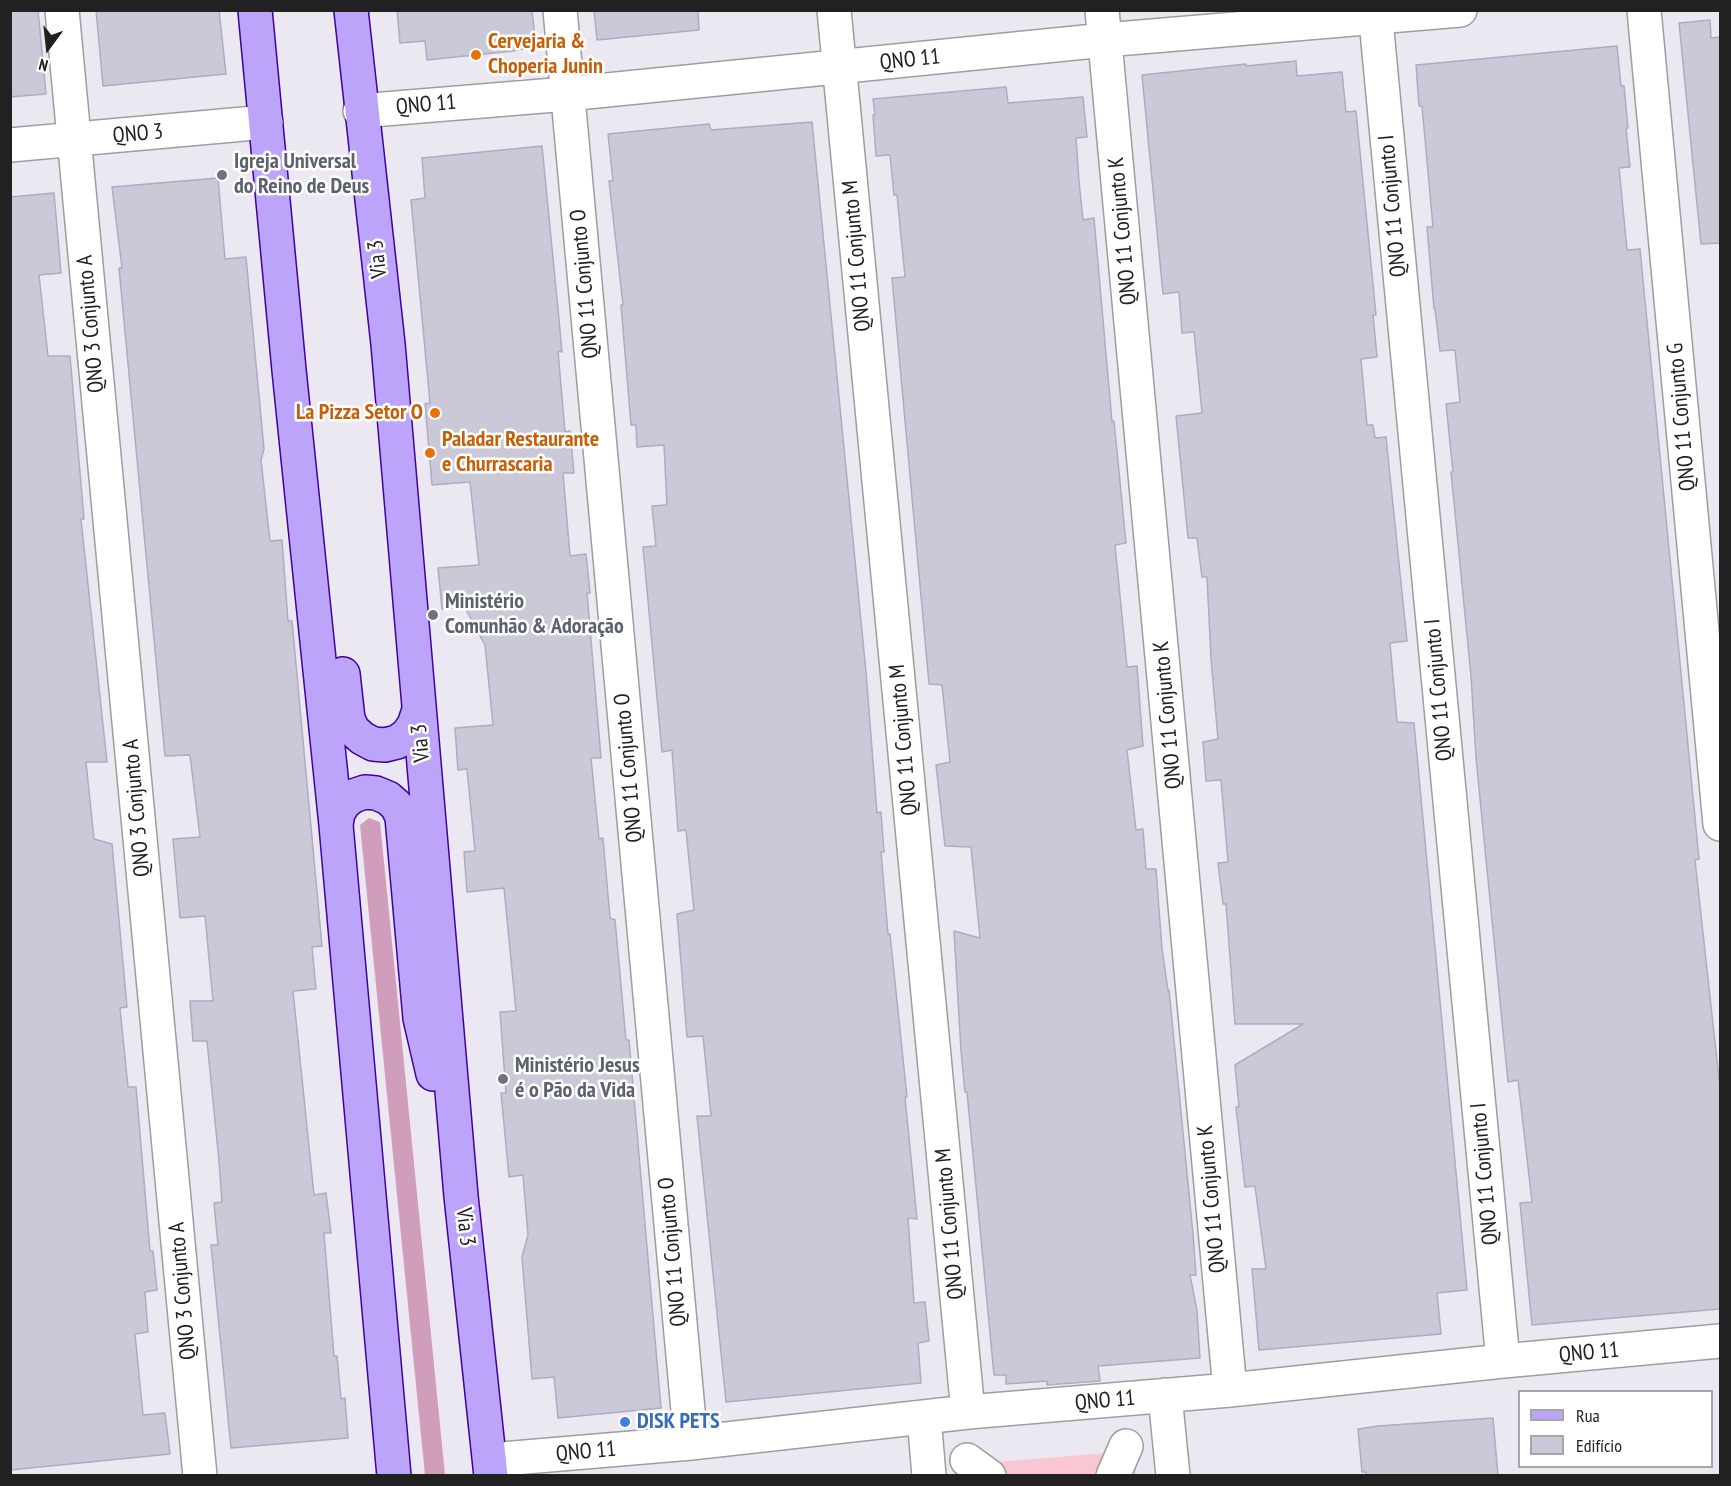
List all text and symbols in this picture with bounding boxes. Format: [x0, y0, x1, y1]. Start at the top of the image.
north arrow [18, 18, 78, 78]
place label: Cervejaria & Choperia Junin [488, 29, 603, 80]
street label: QNO 11 [879, 44, 941, 76]
marker: Cervejaria & Choperia Junin [469, 48, 483, 62]
text: N [37, 55, 50, 76]
street label: QNO 11 [395, 89, 457, 121]
street label: QNO 3 [112, 119, 164, 149]
street label: QNO 11 Conjunto I [1374, 134, 1412, 278]
place label: Igreja Universal do Reino de Deus [234, 149, 369, 200]
street label: QNO 11 Conjunto K [1103, 156, 1143, 306]
marker: Igreja Universal do Reino de Deus [215, 168, 229, 182]
street label: QNO 11 Conjunto M [837, 179, 877, 333]
street label: QNO 11 Conjunto O [565, 208, 605, 360]
street label: Via 3 [363, 238, 393, 280]
street label: QNO 3 Conjunto A [72, 254, 110, 394]
street label: QNO 11 Conjunto G [1662, 342, 1702, 492]
place label: La Pizza Setor O [296, 400, 423, 426]
marker: La Pizza Setor O [428, 406, 442, 420]
place label: Paladar Restaurante e Churrascaria [442, 427, 599, 478]
marker: Paladar Restaurante e Churrascaria [423, 446, 437, 460]
place label: Ministério Comunhão & Adoração [445, 589, 624, 640]
marker: Ministério Comunhão & Adoração [426, 608, 440, 622]
street label: QNO 11 Conjunto I [1420, 618, 1458, 762]
street label: QNO 11 Conjunto K [1148, 640, 1188, 790]
street label: QNO 11 Conjunto M [884, 663, 924, 817]
street label: QNO 11 Conjunto O [609, 692, 649, 844]
street label: Via 3 [406, 723, 436, 763]
street label: QNO 3 Conjunto A [118, 738, 156, 878]
place label: Ministério Jesus é o Pão da Vida [515, 1053, 640, 1104]
marker: Ministério Jesus é o Pão da Vida [496, 1072, 510, 1086]
street label: QNO 11 Conjunto I [1466, 1102, 1504, 1246]
street label: QNO 11 Conjunto K [1192, 1124, 1232, 1274]
street label: QNO 11 Conjunto M [930, 1147, 970, 1301]
street label: QNO 11 Conjunto O [653, 1176, 693, 1328]
street label: Via 3 [450, 1206, 480, 1248]
street label: QNO 3 Conjunto A [164, 1221, 202, 1361]
street label: QNO 11 [1558, 1337, 1620, 1369]
street label: QNO 11 [1074, 1385, 1136, 1417]
legend [1518, 1390, 1713, 1468]
text: Rua [1576, 1404, 1600, 1427]
place label: DISK PETS [637, 1409, 720, 1435]
marker: DISK PETS [618, 1415, 632, 1429]
text: Edifício [1576, 1434, 1622, 1457]
street label: QNO 11 [555, 1436, 617, 1468]

